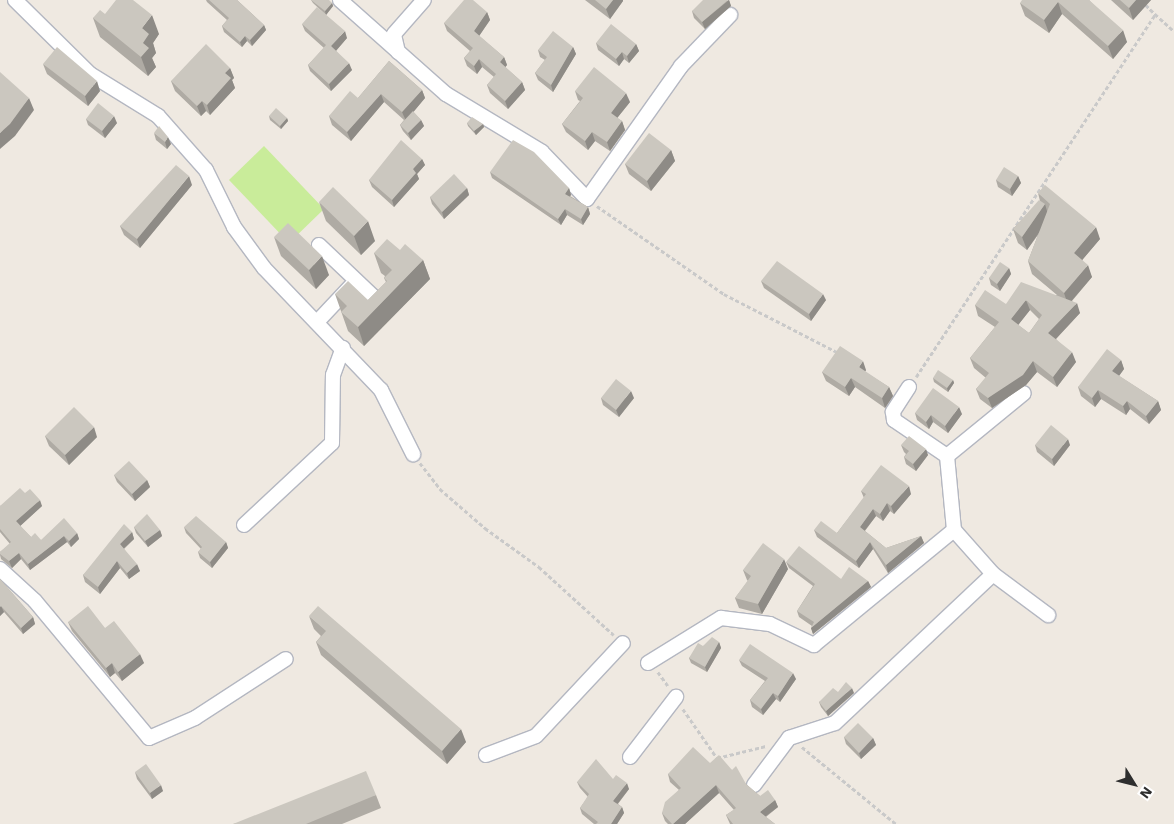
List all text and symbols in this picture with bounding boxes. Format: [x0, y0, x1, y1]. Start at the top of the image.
north arrow [1109, 759, 1159, 809]
text: N [1137, 784, 1156, 802]

